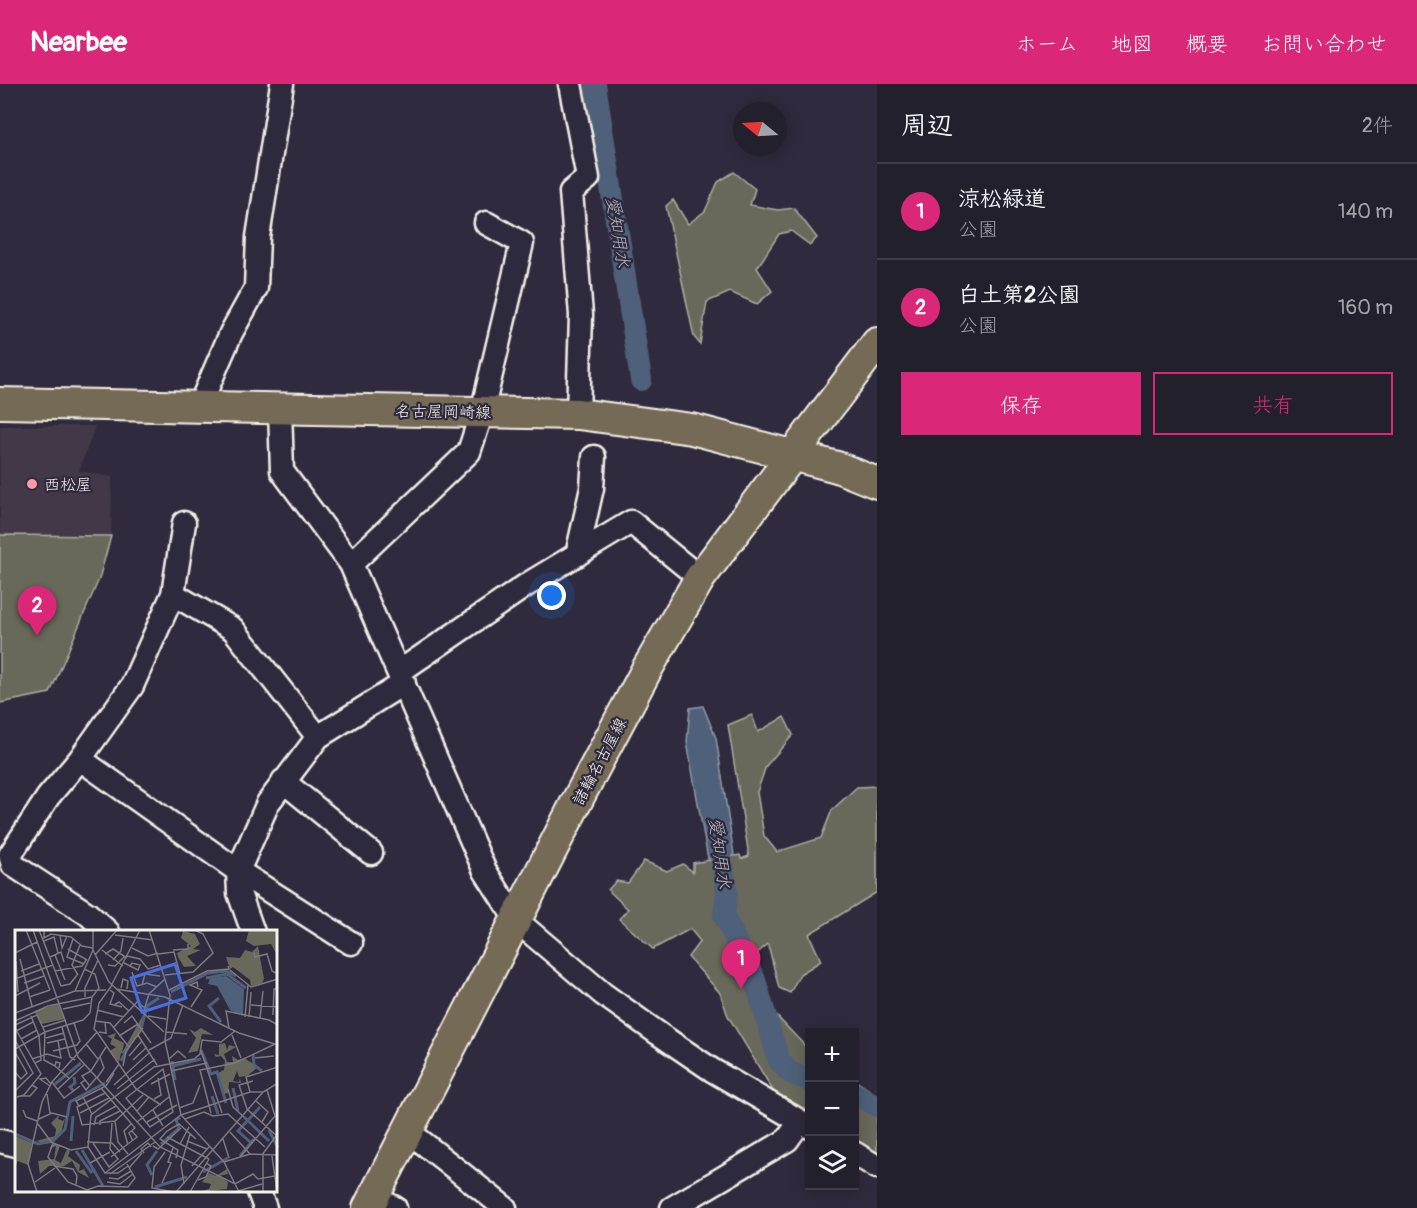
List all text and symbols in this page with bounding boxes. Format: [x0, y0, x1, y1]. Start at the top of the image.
text: Nearbee [30, 25, 127, 60]
text: ホーム [1016, 31, 1078, 58]
text: 地図 [1111, 31, 1153, 58]
text: 概要 [1186, 31, 1228, 58]
text: お問い合わせ [1261, 31, 1387, 58]
north arrow [733, 102, 787, 156]
text: 周辺 [901, 110, 953, 142]
text: 2件 [1362, 113, 1393, 138]
text: 涼松緑道 [958, 185, 1046, 213]
water label: 愛知用水 [601, 195, 634, 269]
text: 1 [917, 199, 924, 224]
text: 140 m [1338, 199, 1393, 224]
text: 公園 [958, 217, 998, 242]
text: 白土第2公園 [958, 281, 1080, 309]
text: 2 [915, 295, 926, 320]
text: 160 m [1338, 295, 1393, 320]
text: 公園 [958, 313, 998, 338]
button: 保存 [901, 372, 1141, 435]
button: 共有 [1153, 372, 1393, 435]
street label: 名古屋岡崎線 [395, 401, 491, 423]
place label: 西松屋 [44, 475, 92, 495]
marker: 西松屋 [25, 477, 39, 491]
your location [537, 581, 566, 610]
pin: 2 [18, 586, 57, 636]
street label: 諸輪名古屋線 [569, 714, 631, 809]
water label: 愛知用水 [703, 816, 736, 890]
inset map [15, 930, 278, 1193]
pin: 1 [722, 940, 760, 989]
map controls [805, 1028, 859, 1190]
button: + [805, 1028, 859, 1082]
button: − [805, 1082, 859, 1136]
button: layers [805, 1136, 859, 1190]

